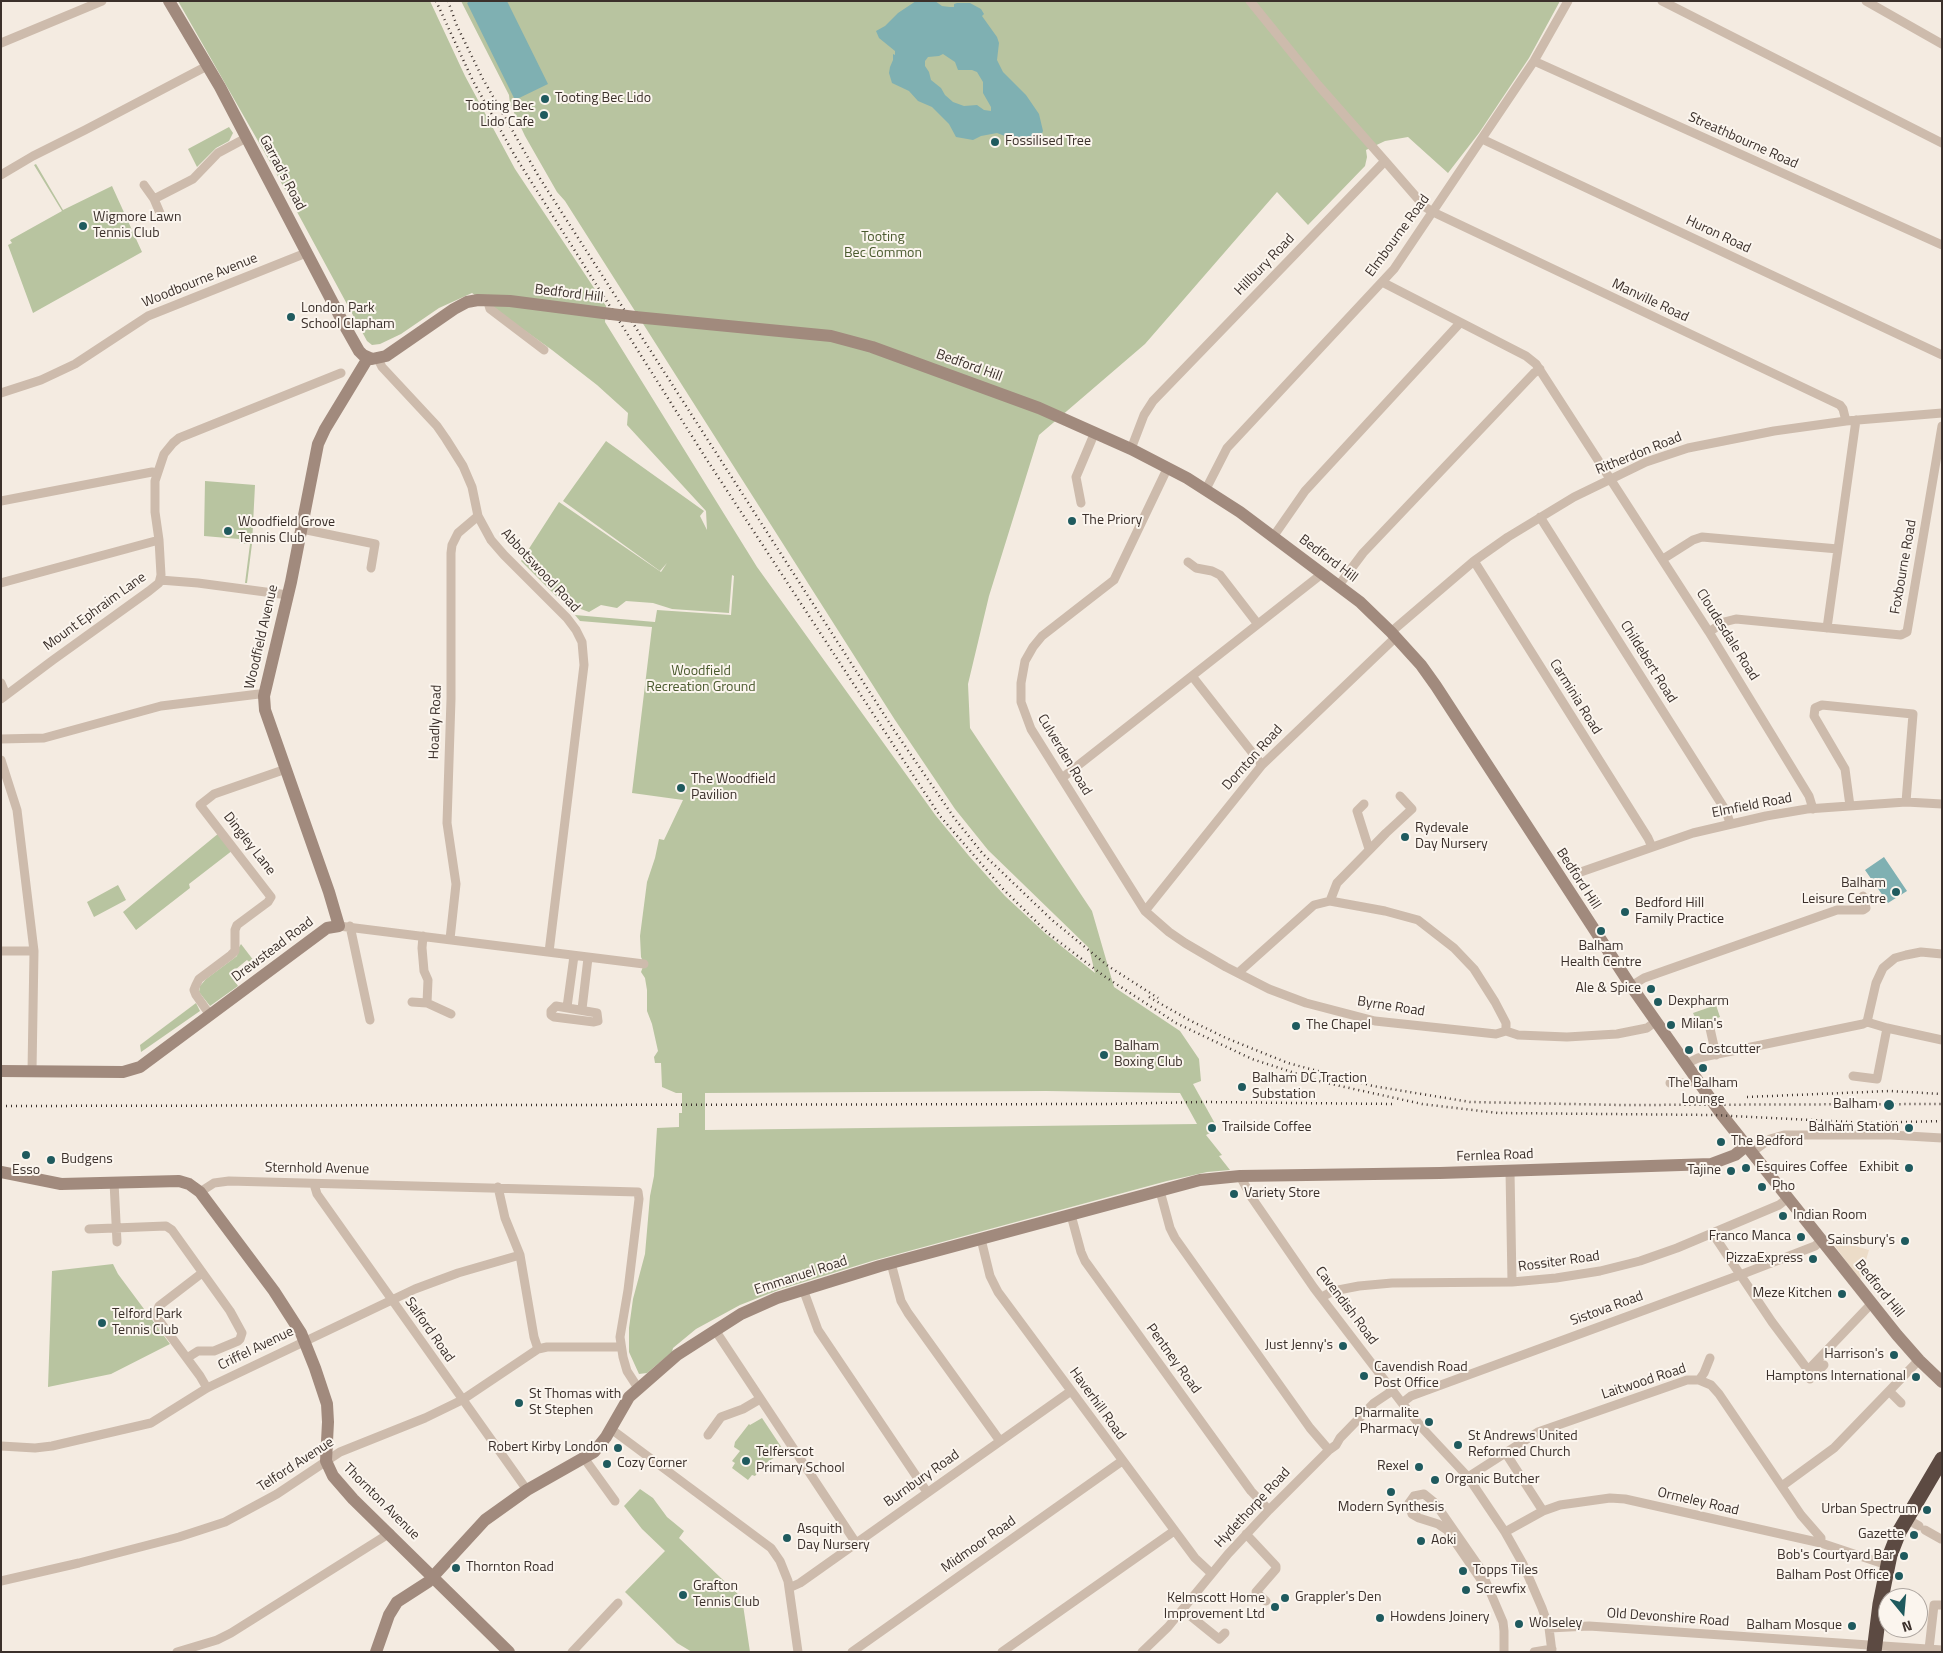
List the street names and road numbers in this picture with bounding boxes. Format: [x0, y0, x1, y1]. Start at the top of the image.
street label: Streathbourne Road [1685, 109, 1801, 173]
street label: Garrad's Road [255, 133, 309, 213]
street label: Elmbourne Road [1362, 192, 1434, 280]
street label: Huron Road [1683, 213, 1753, 257]
street label: Hillbury Road [1232, 231, 1298, 299]
street label: Woodbourne Avenue [140, 250, 260, 312]
street label: Manville Road [1609, 276, 1691, 326]
street label: Bedford Hill [534, 281, 604, 307]
street label: Bedford Hill [934, 346, 1004, 386]
street label: Ritherdon Road [1593, 429, 1685, 479]
street label: Foxbourne Road [1887, 518, 1921, 616]
street label: Abbotswood Road [497, 526, 583, 616]
street label: Bedford Hill [1295, 531, 1361, 587]
street label: Mount Ephraim Lane [40, 569, 150, 655]
street label: Woodfield Avenue [242, 583, 282, 691]
street label: Cloudesdale Road [1692, 586, 1762, 684]
street label: Childebert Road [1616, 618, 1680, 706]
street label: Carminia Road [1545, 656, 1605, 738]
street label: Hoadly Road [426, 684, 446, 760]
street label: Culverden Road [1033, 711, 1095, 799]
street label: Dornton Road [1219, 722, 1287, 794]
street label: Elmfield Road [1710, 790, 1794, 822]
street label: Dingley Lane [219, 809, 279, 879]
street label: Bedford Hill [1552, 845, 1604, 913]
street label: Drewstead Road [229, 914, 317, 986]
street label: Byrne Road [1356, 993, 1426, 1021]
street label: Fernlea Road [1456, 1146, 1534, 1166]
street label: Sternhold Avenue [265, 1160, 369, 1178]
street label: Rossiter Road [1517, 1248, 1601, 1276]
street label: Emmanuel Road [752, 1253, 850, 1299]
street label: Bedford Hill [1851, 1257, 1907, 1321]
street label: Cavendish Road [1311, 1264, 1381, 1348]
street label: Sistova Road [1568, 1288, 1646, 1330]
street label: Salford Road [401, 1294, 457, 1366]
street label: Pentney Road [1142, 1321, 1204, 1397]
street label: Criffel Avenue [216, 1324, 296, 1374]
street label: Laitwood Road [1600, 1360, 1688, 1404]
street label: Haverhill Road [1065, 1365, 1129, 1443]
street label: Telford Avenue [255, 1434, 337, 1496]
street label: Burnbury Road [881, 1447, 963, 1511]
street label: Thornton Avenue [339, 1460, 423, 1544]
street label: Hydethorpe Road [1212, 1465, 1294, 1551]
street label: Ormeley Road [1656, 1484, 1740, 1520]
street label: Midmoor Road [939, 1513, 1019, 1577]
street label: Old Devonshire Road [1606, 1605, 1730, 1631]

